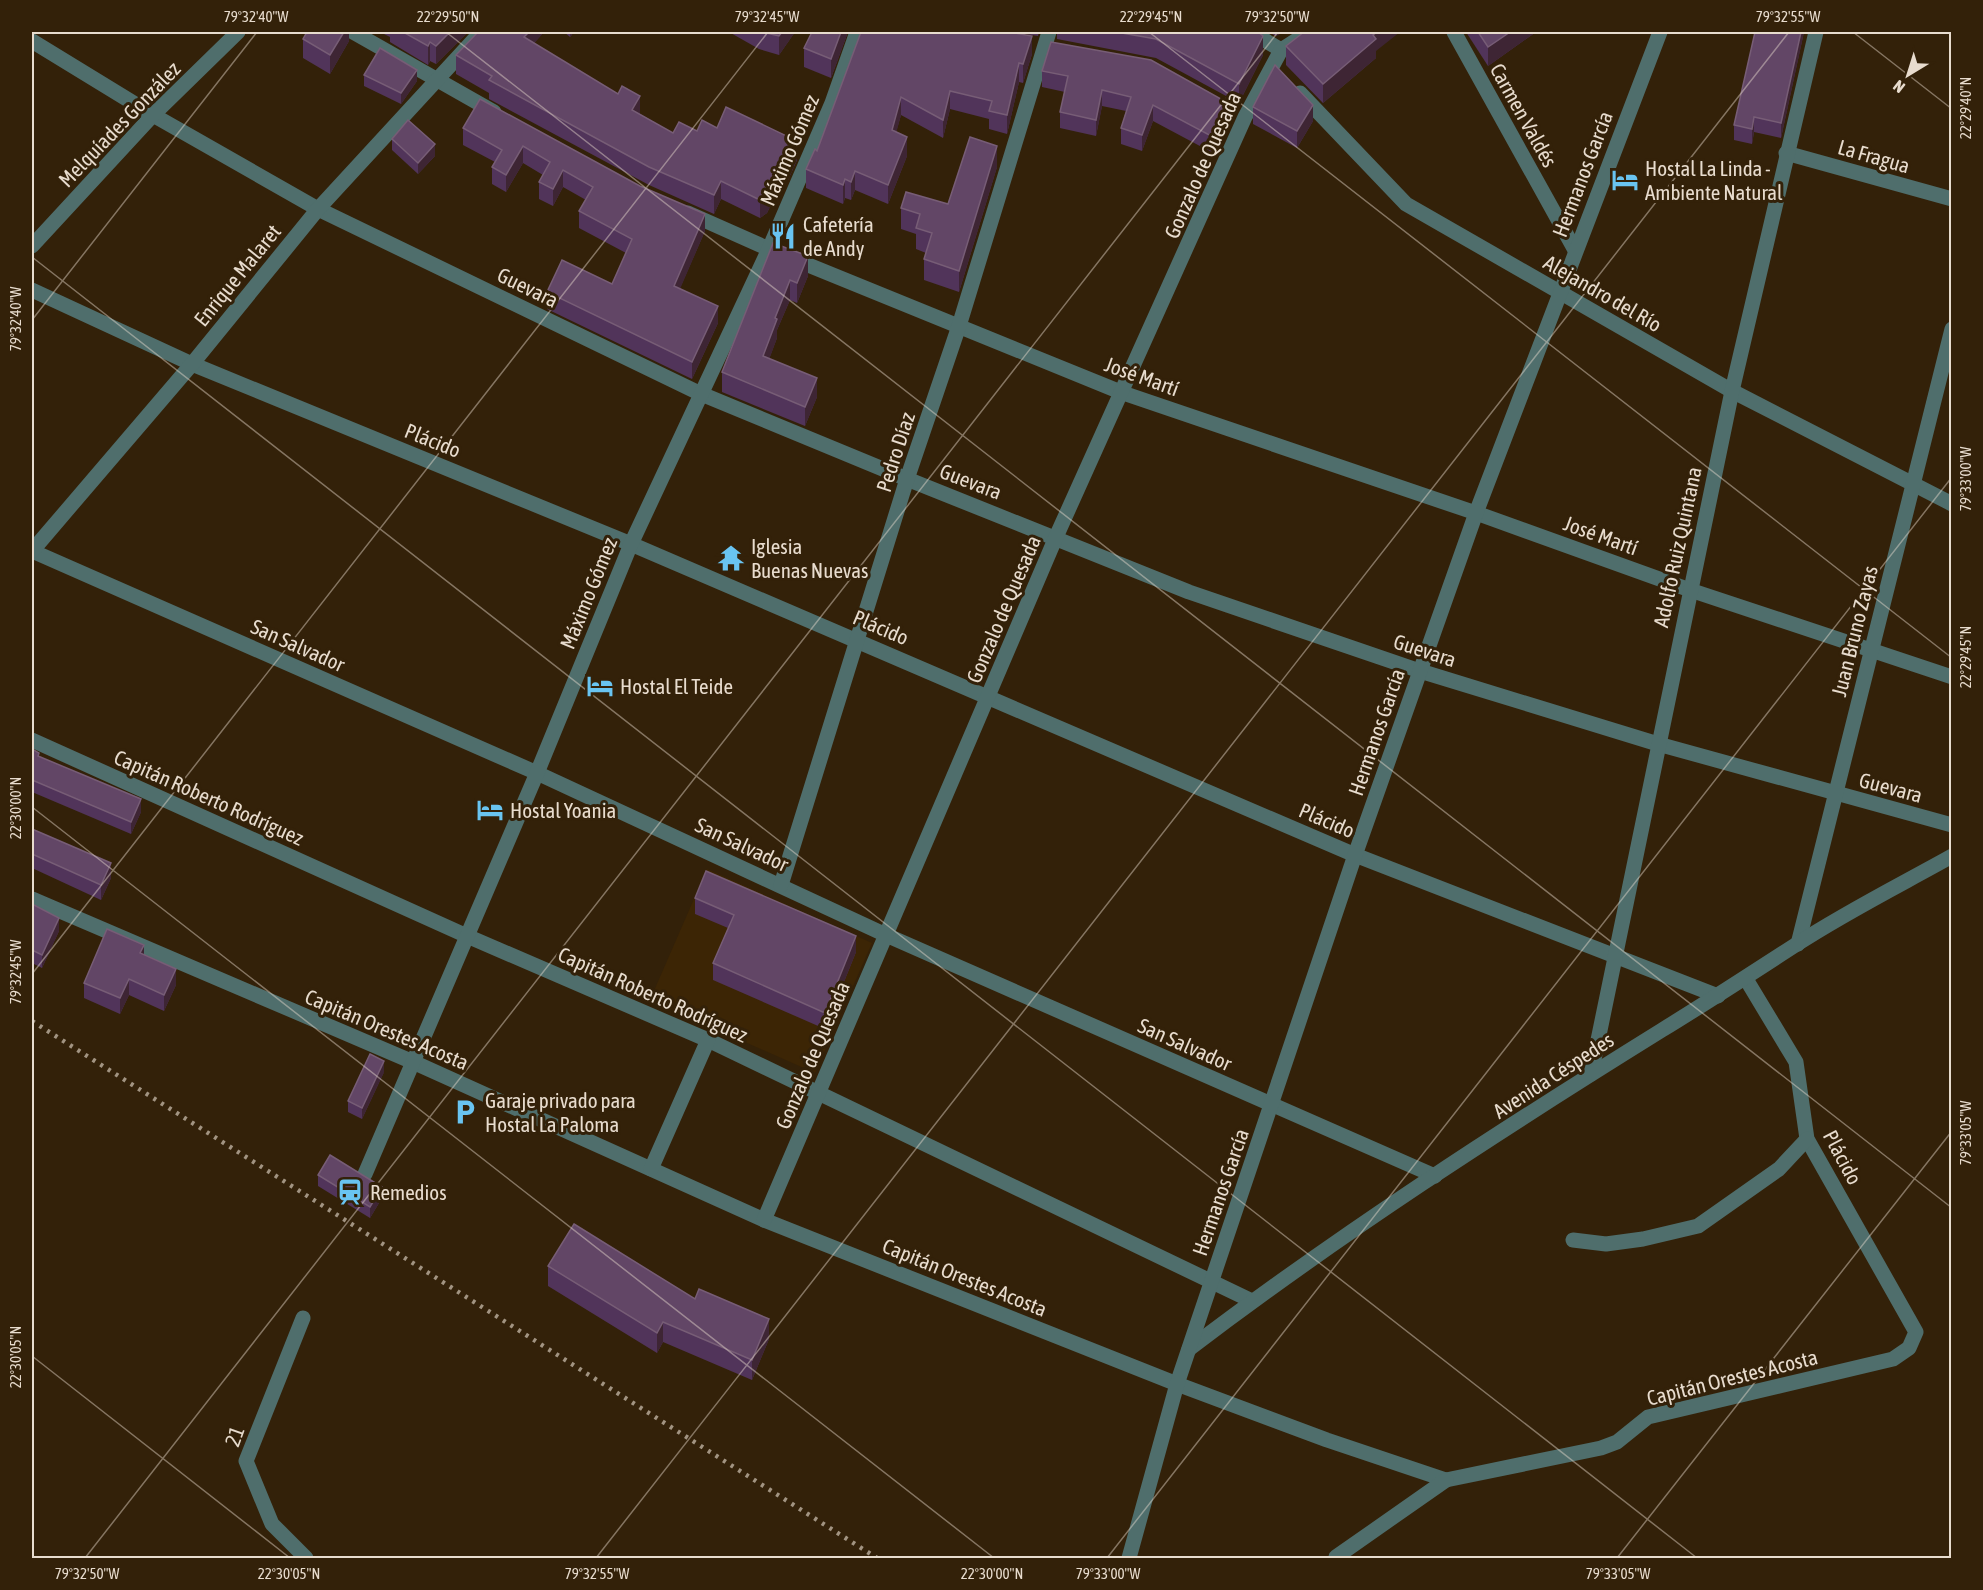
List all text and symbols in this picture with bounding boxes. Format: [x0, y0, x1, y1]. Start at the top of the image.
text: 79°32'40"W [224, 8, 288, 25]
text: 22°29'50"N [417, 8, 479, 25]
text: 79°32'45"W [735, 8, 799, 25]
text: 22°29'45"N [1120, 8, 1182, 25]
text: 79°32'50"W [1245, 8, 1309, 25]
text: 79°32'55"W [1756, 8, 1820, 25]
north arrow [1878, 45, 1938, 105]
street label: Melquíades González [53, 56, 185, 191]
street label: Carmen Valdés [1486, 59, 1562, 171]
text: N [1889, 77, 1908, 97]
text: 22°29'40"N [1957, 77, 1974, 139]
street label: Gonzalo de Quesada [1159, 88, 1245, 242]
street label: Máximo Gómez [755, 90, 823, 209]
street label: Hermanos García [1547, 108, 1617, 240]
street label: La Fragua [1835, 134, 1913, 178]
place label: Hostal La Linda - Ambiente Natural [1645, 156, 1783, 204]
hotel icon: Hostal La Linda - Ambiente Natural [1610, 165, 1640, 195]
place label: Cafetería de Andy [803, 212, 874, 260]
street label: Enrique Malaret [189, 219, 285, 331]
restaurant icon: Cafetería de Andy [768, 221, 798, 251]
street label: Alejandro del Río [1540, 250, 1666, 336]
street label: Guevara [494, 262, 562, 312]
text: 79°32'40"W [7, 287, 24, 351]
street label: José Martí [1102, 352, 1182, 401]
street label: Pedro Díaz [871, 409, 919, 495]
street label: Plácido [402, 418, 464, 462]
text: 79°33'00"W [1957, 447, 1974, 511]
street label: Guevara [937, 458, 1005, 504]
street label: Adolfo Ruiz Quintana [1648, 465, 1706, 629]
street label: José Martí [1561, 511, 1641, 560]
street label: Gonzalo de Quesada [961, 532, 1045, 686]
street label: Máximo Gómez [555, 533, 621, 652]
place label: Iglesia Buenas Nuevas [751, 534, 868, 582]
temple icon: Iglesia Buenas Nuevas [716, 543, 746, 573]
street label: Juan Bruno Zayas [1826, 563, 1882, 699]
street label: Plácido [850, 605, 912, 649]
street label: San Salvador [248, 614, 349, 677]
text: 22°29'45"N [1957, 626, 1974, 688]
street label: Guevara [1391, 629, 1459, 671]
street label: Hermanos García [1343, 665, 1409, 799]
hotel icon: Hostal El Teide [585, 671, 615, 701]
place label: Hostal El Teide [620, 674, 733, 698]
street label: Capitán Roberto Rodríguez [111, 744, 308, 850]
street label: Guevara [1857, 767, 1925, 807]
text: 22°30'00"N [7, 777, 24, 839]
hotel icon: Hostal Yoania [475, 795, 505, 825]
place label: Hostal Yoania [510, 798, 616, 822]
street label: Plácido [1296, 798, 1358, 842]
street label: San Salvador [692, 812, 793, 876]
text: 79°32'45"W [7, 940, 24, 1004]
street label: Capitán Roberto Rodríguez [555, 941, 752, 1047]
street label: Gonzalo de Quesada [770, 978, 854, 1132]
street label: Capitán Orestes Acosta [302, 984, 472, 1074]
street label: San Salvador [1135, 1013, 1236, 1076]
street label: Avenida Céspedes [1488, 1027, 1618, 1123]
place label: Garaje privado para Hostal La Paloma [485, 1088, 636, 1136]
parking icon: Garaje privado para Hostal La Paloma [450, 1097, 480, 1127]
text: 79°33'05"W [1957, 1101, 1974, 1165]
street label: Hermanos García [1187, 1125, 1253, 1259]
street label: Plácido [1819, 1126, 1867, 1188]
station icon: Remedios [335, 1177, 365, 1207]
place label: Remedios [370, 1180, 447, 1204]
street label: Capitán Orestes Acosta [879, 1233, 1051, 1321]
text: 22°30'05"N [7, 1326, 24, 1388]
street label: Capitán Orestes Acosta [1644, 1344, 1820, 1410]
street label: 21 [219, 1423, 249, 1449]
text: 79°32'50"W [55, 1565, 119, 1582]
text: 22°30'05"N [258, 1565, 320, 1582]
text: 79°32'55"W [565, 1565, 629, 1582]
text: 22°30'00"N [961, 1565, 1023, 1582]
text: 79°33'00"W [1076, 1565, 1140, 1582]
text: 79°33'05"W [1586, 1565, 1650, 1582]

